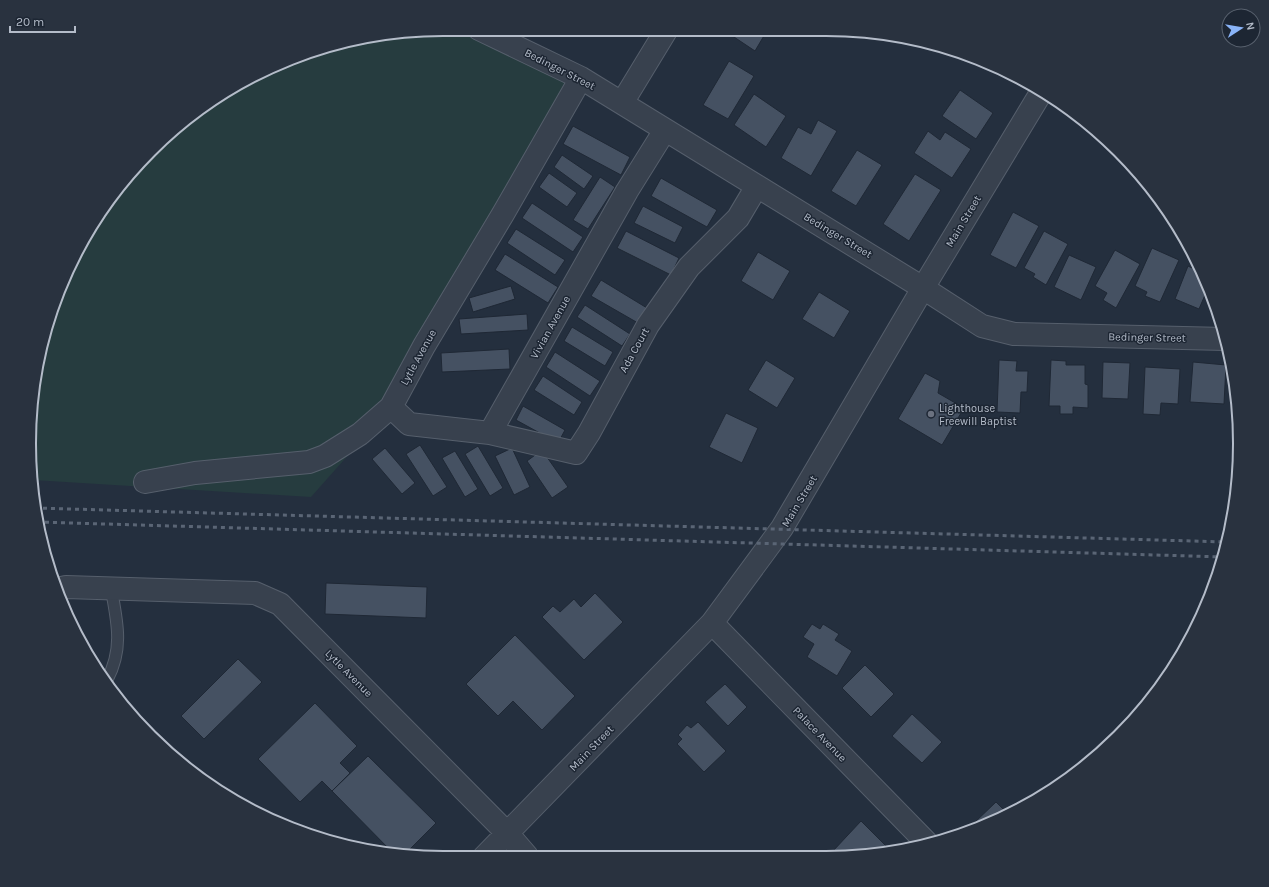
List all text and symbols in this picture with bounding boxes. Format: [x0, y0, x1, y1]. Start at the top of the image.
scale bar [10, 8, 75, 34]
north arrow [1221, 8, 1261, 48]
text: 20 m [16, 15, 44, 29]
text: N [1243, 21, 1257, 31]
street label: Bedinger Street [522, 46, 597, 93]
street label: Main Street [943, 193, 984, 250]
street label: Bedinger Street [801, 210, 874, 261]
street label: Vivian Avenue [528, 293, 573, 361]
street label: Ada Court [617, 326, 652, 375]
street label: Lytle Avenue [398, 327, 439, 387]
street label: Bedinger Street [1108, 330, 1186, 345]
place label: Lighthouse Freewill Baptist [939, 402, 1017, 428]
marker: Lighthouse Freewill Baptist [926, 409, 936, 419]
street label: Main Street [779, 473, 820, 530]
street label: Lytle Avenue [322, 647, 375, 700]
street label: Palace Avenue [790, 704, 849, 765]
street label: Main Street [567, 723, 616, 774]

